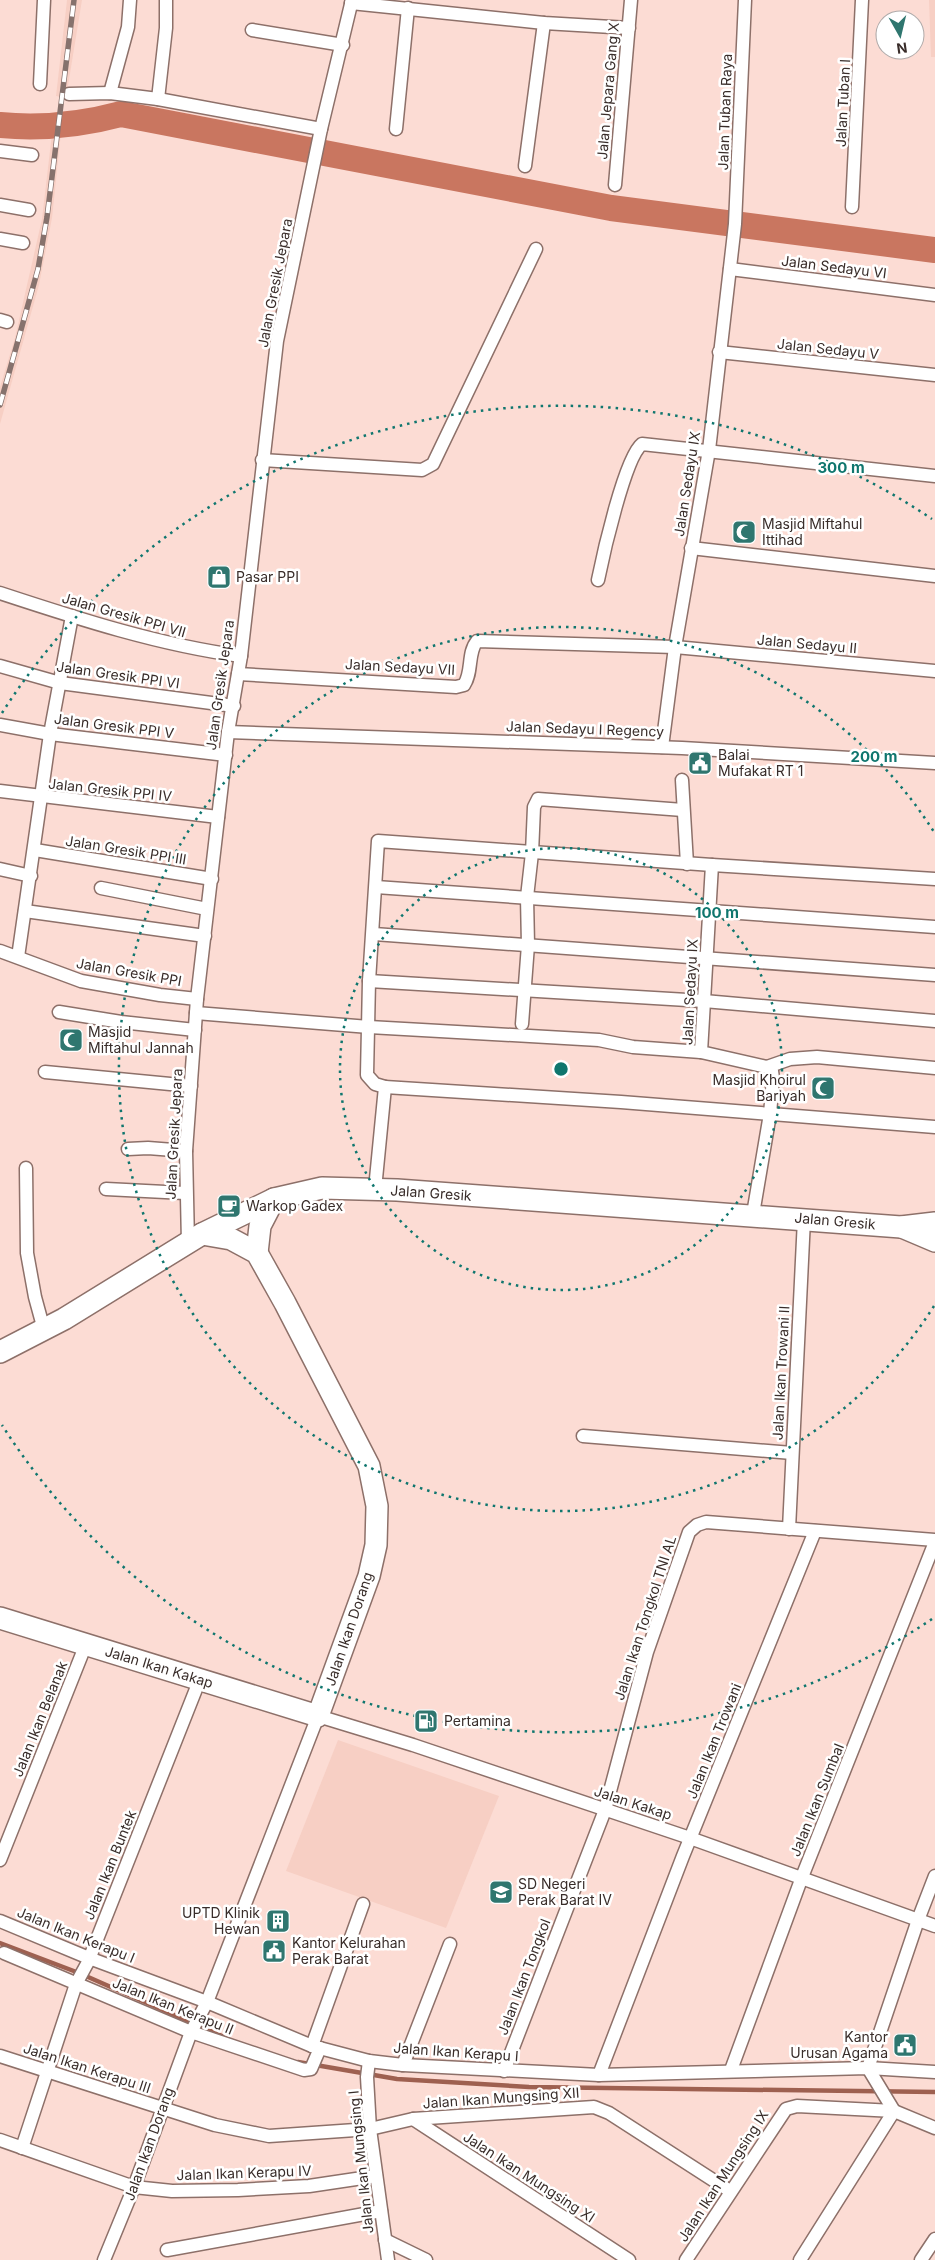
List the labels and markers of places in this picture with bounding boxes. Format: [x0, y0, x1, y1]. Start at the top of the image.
place label: Masjid Miftahul Ittihad [762, 515, 862, 548]
mosque icon: Masjid Miftahul Ittihad [731, 519, 757, 545]
shop icon: Pasar PPI [206, 564, 232, 590]
place label: Pasar PPI [236, 568, 299, 585]
place label: Balai Mufakat RT 1 [718, 746, 804, 779]
public building icon: Balai Mufakat RT 1 [687, 750, 713, 776]
place label: Masjid Miftahul Jannah [88, 1023, 194, 1056]
mosque icon: Masjid Miftahul Jannah [58, 1027, 84, 1053]
centre of rings [552, 1060, 570, 1078]
place label: Masjid Khoirul Bariyah [712, 1071, 806, 1104]
mosque icon: Masjid Khoirul Bariyah [810, 1075, 836, 1101]
cafe icon: Warkop Gadex [216, 1193, 242, 1219]
place label: Warkop Gadex [246, 1197, 343, 1214]
fuel station icon: Pertamina [413, 1708, 439, 1734]
place label: Pertamina [444, 1712, 511, 1729]
place label: SD Negeri Perak Barat IV [518, 1875, 612, 1908]
school or university icon: SD Negeri Perak Barat IV [488, 1879, 514, 1905]
place label: UPTD Klinik Hewan [182, 1904, 260, 1937]
building icon: UPTD Klinik Hewan [265, 1908, 291, 1934]
place label: Kantor Kelurahan Perak Barat [292, 1934, 406, 1967]
public building icon: Kantor Kelurahan Perak Barat [261, 1938, 287, 1964]
place label: Kantor Urusan Agama [790, 2028, 888, 2061]
public building icon: Kantor Urusan Agama [892, 2032, 918, 2058]

